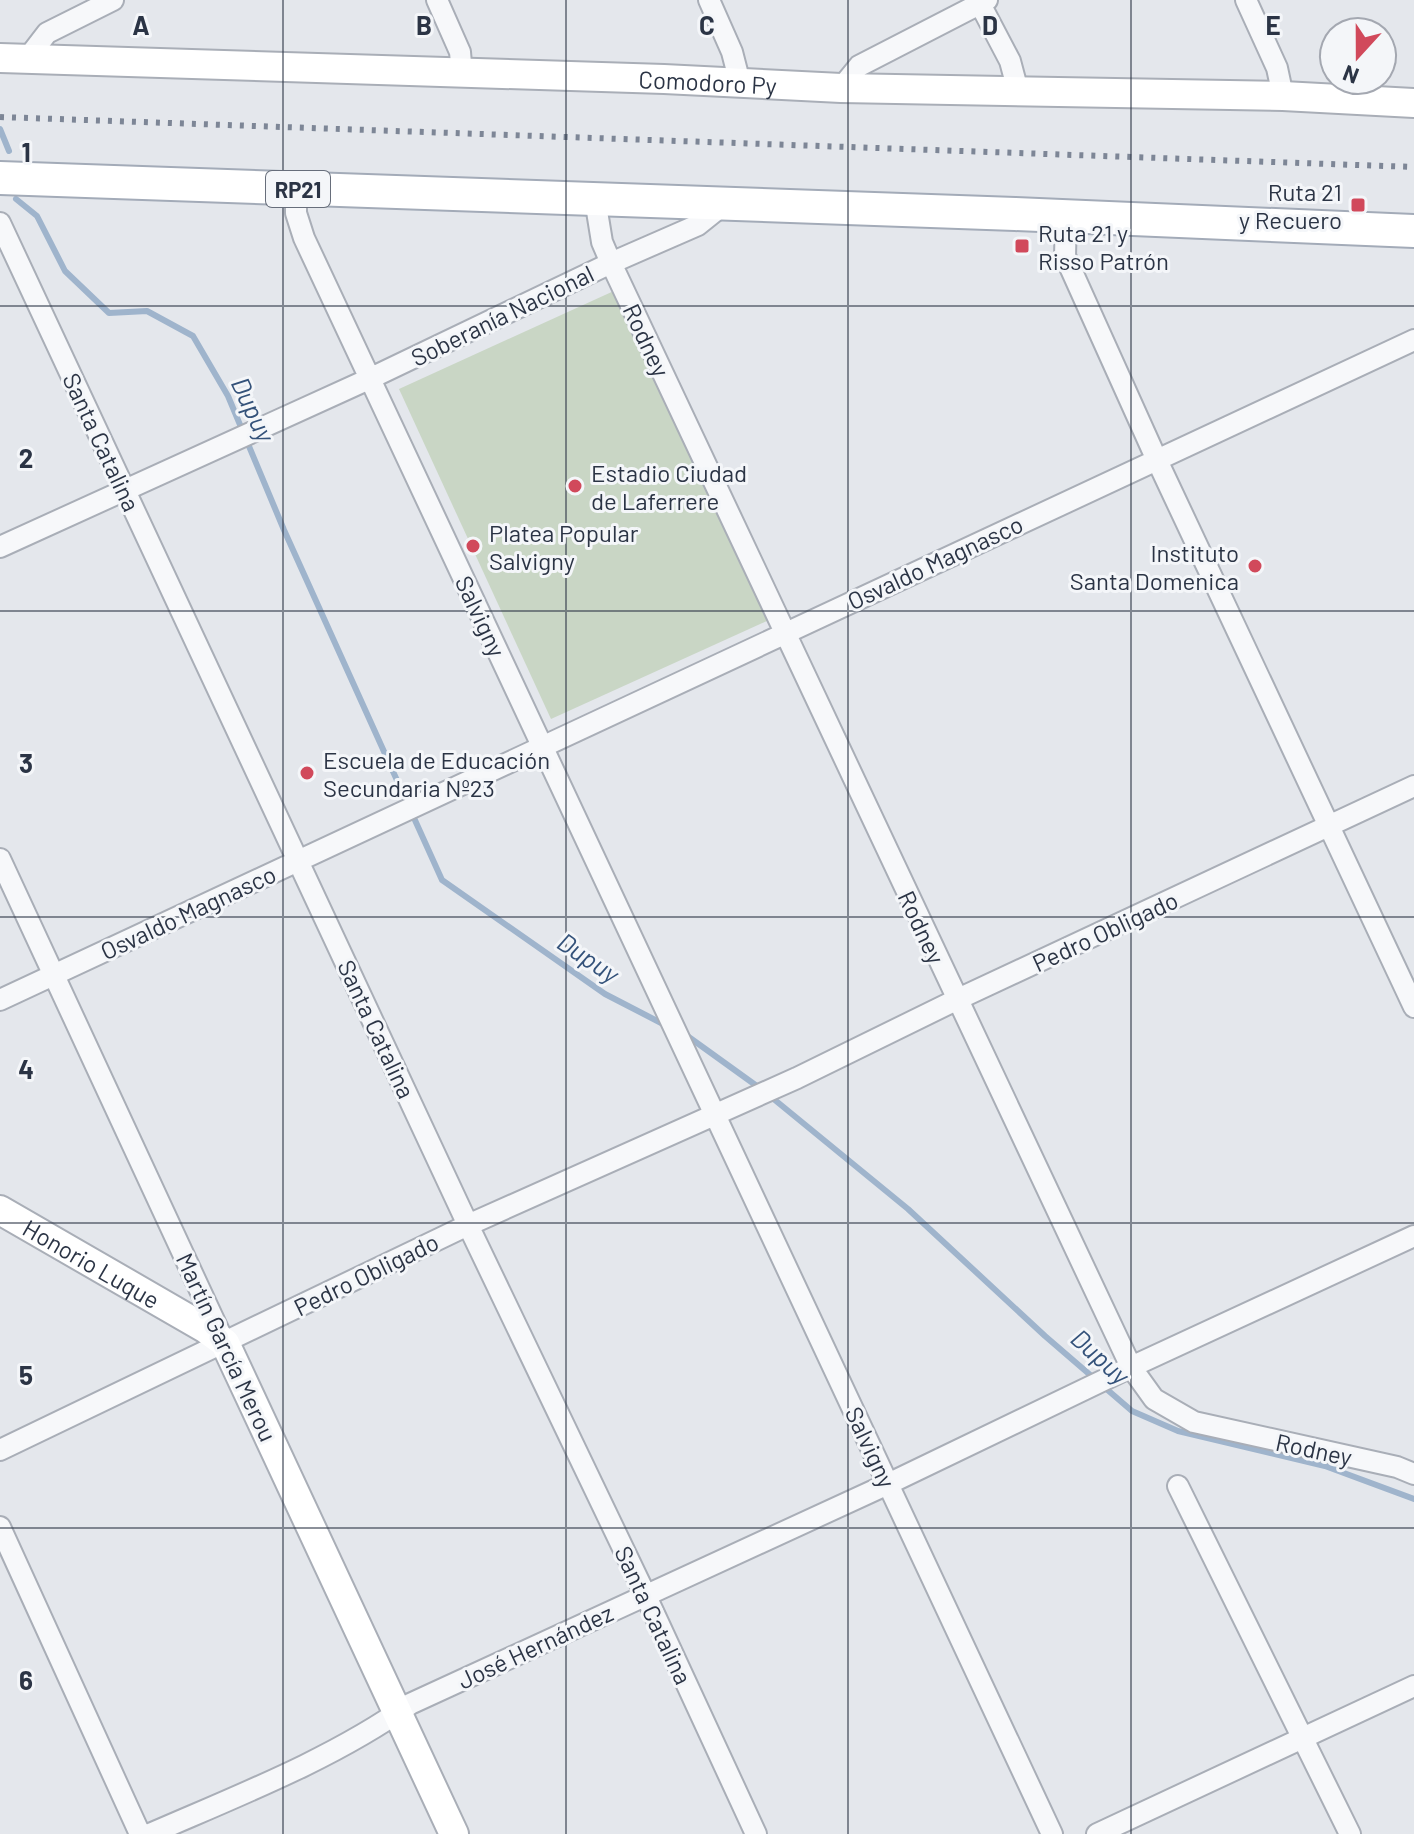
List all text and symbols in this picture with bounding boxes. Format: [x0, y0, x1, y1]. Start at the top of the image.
text: A [132, 9, 150, 40]
text: B [416, 9, 432, 40]
text: C [699, 9, 715, 40]
text: D [982, 9, 998, 40]
text: E [1265, 9, 1281, 40]
north arrow [1318, 16, 1398, 96]
text: N [1339, 61, 1362, 90]
street label: Comodoro Py [638, 64, 777, 99]
text: 1 [21, 136, 31, 167]
road number: RP21 [266, 171, 330, 207]
place label: Ruta 21 y Recuero [1239, 177, 1342, 234]
marker: Ruta 21 y Recuero [1349, 196, 1367, 214]
place label: Ruta 21 y Risso Patrón [1038, 218, 1169, 275]
marker: Ruta 21 y Risso Patrón [1013, 237, 1031, 255]
street label: Soberanía Nacional [406, 258, 598, 372]
street label: Rodney [618, 299, 676, 381]
street label: Santa Catalina [57, 368, 147, 516]
water label: Dupuy [226, 372, 283, 448]
text: 2 [19, 442, 33, 473]
place label: Estadio Ciudad de Laferrere [591, 458, 747, 515]
marker: Estadio Ciudad de Laferrere [566, 477, 584, 495]
street label: Osvaldo Magnasco [843, 509, 1027, 615]
place label: Platea Popular Salvigny [489, 518, 639, 575]
marker: Platea Popular Salvigny [464, 537, 482, 555]
place label: Instituto Santa Domenica [1070, 538, 1239, 595]
marker: Instituto Santa Domenica [1246, 557, 1264, 575]
street label: Salvigny [450, 571, 512, 661]
place label: Escuela de Educación Secundaria Nº23 [323, 745, 550, 802]
text: 3 [19, 747, 33, 778]
marker: Escuela de Educación Secundaria Nº23 [298, 764, 316, 782]
street label: Osvaldo Magnasco [96, 859, 280, 965]
street label: Pedro Obligado [1028, 885, 1182, 977]
street label: Rodney [893, 886, 951, 968]
water label: Dupuy [552, 925, 627, 990]
street label: Santa Catalina [332, 955, 422, 1103]
text: 4 [18, 1053, 34, 1084]
street label: Honorio Luque [18, 1212, 165, 1314]
street label: Pedro Obligado [289, 1227, 443, 1321]
street label: Martín García Merou [171, 1248, 283, 1446]
water label: Dupuy [1065, 1322, 1138, 1391]
text: 5 [19, 1359, 33, 1390]
street label: Salvigny [840, 1402, 902, 1492]
street label: Rodney [1273, 1427, 1355, 1471]
street label: Santa Catalina [609, 1541, 699, 1689]
street label: José Hernández [453, 1597, 617, 1695]
text: 6 [19, 1664, 33, 1695]

